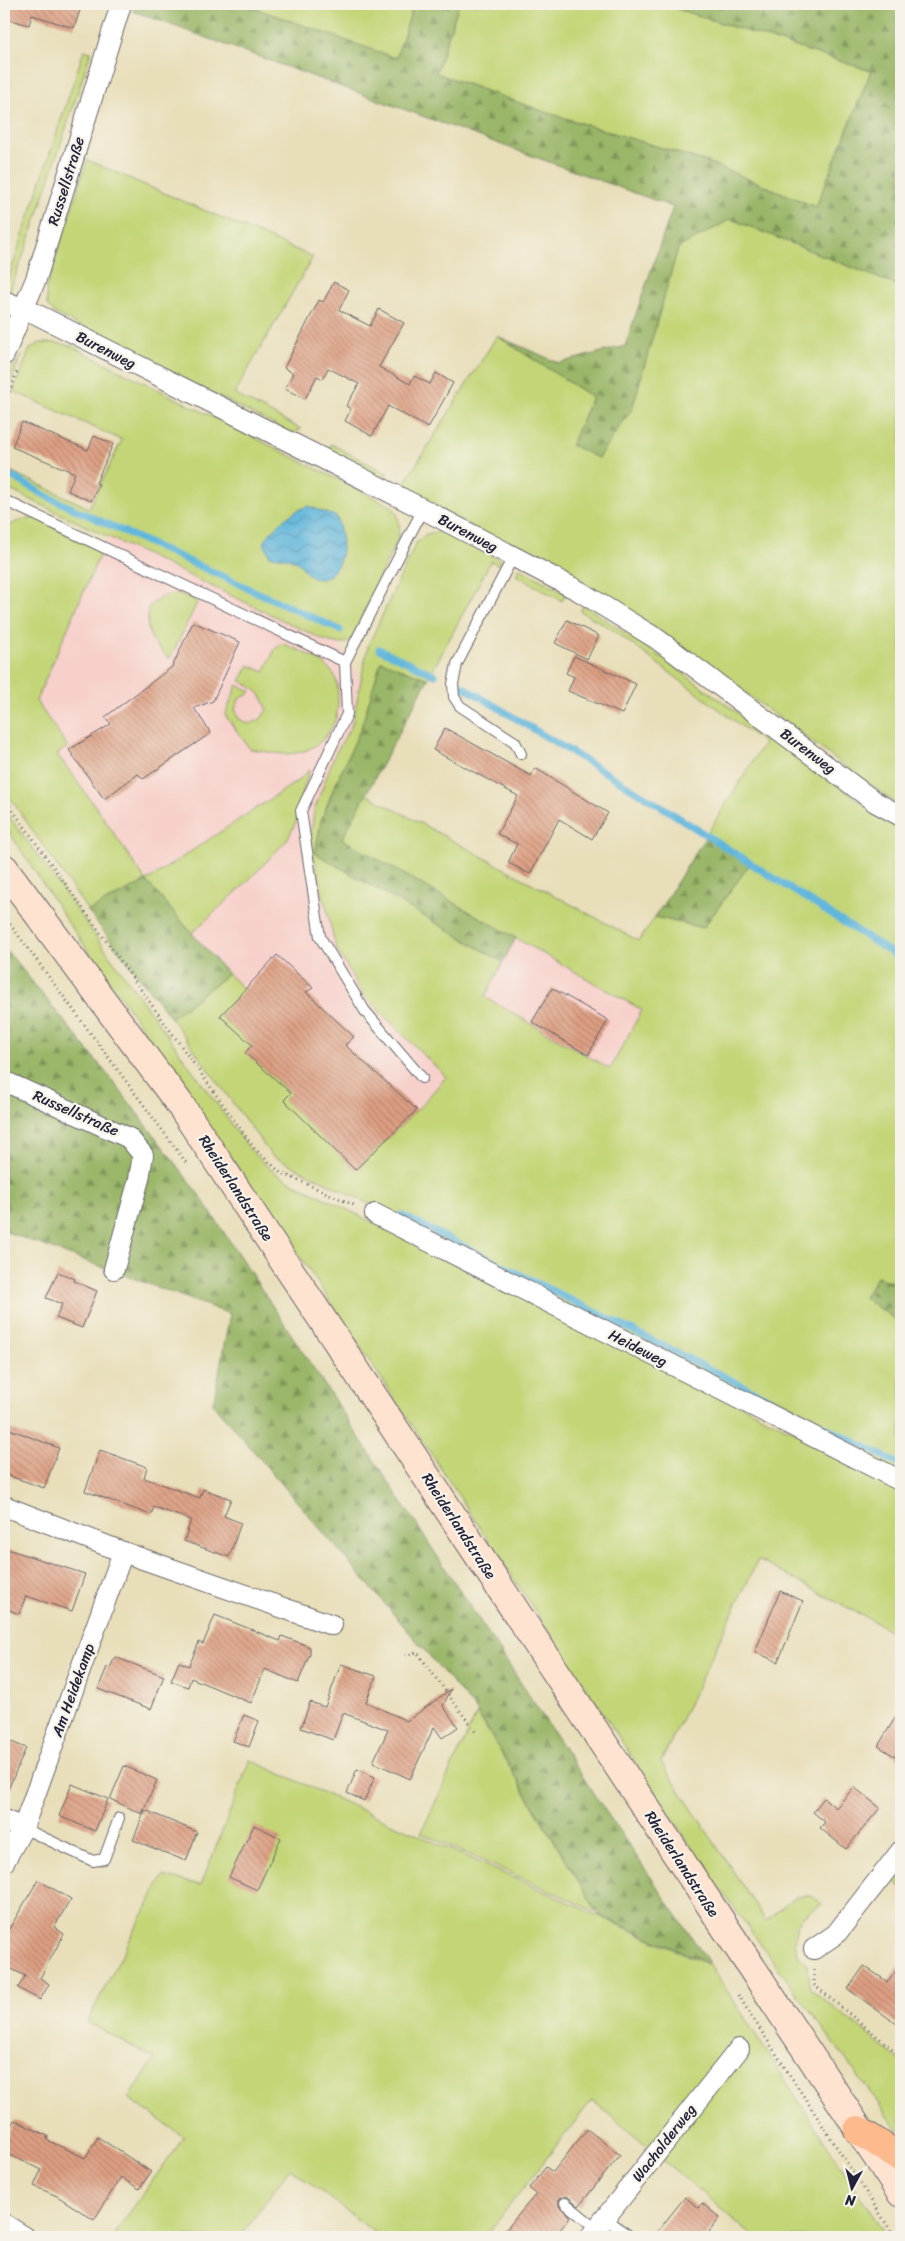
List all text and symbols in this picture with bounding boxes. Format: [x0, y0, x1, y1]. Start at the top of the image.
street label: Russellstraße [40, 133, 92, 229]
street label: Burenweg [71, 324, 141, 376]
street label: Burenweg [433, 506, 503, 560]
street label: Burenweg [774, 721, 842, 781]
street label: Russellstraße [29, 1082, 124, 1144]
street label: Rheiderlandstraße [192, 1129, 280, 1247]
street label: Heideweg [604, 1322, 672, 1374]
street label: Rheiderlandstraße [415, 1467, 503, 1585]
street label: Am Heidekamp [44, 1640, 102, 1741]
street label: Rheiderlandstraße [638, 1805, 726, 1923]
street label: Wacholderweg [625, 2098, 703, 2188]
north arrow [828, 2164, 878, 2214]
text: N [844, 2187, 858, 2214]

